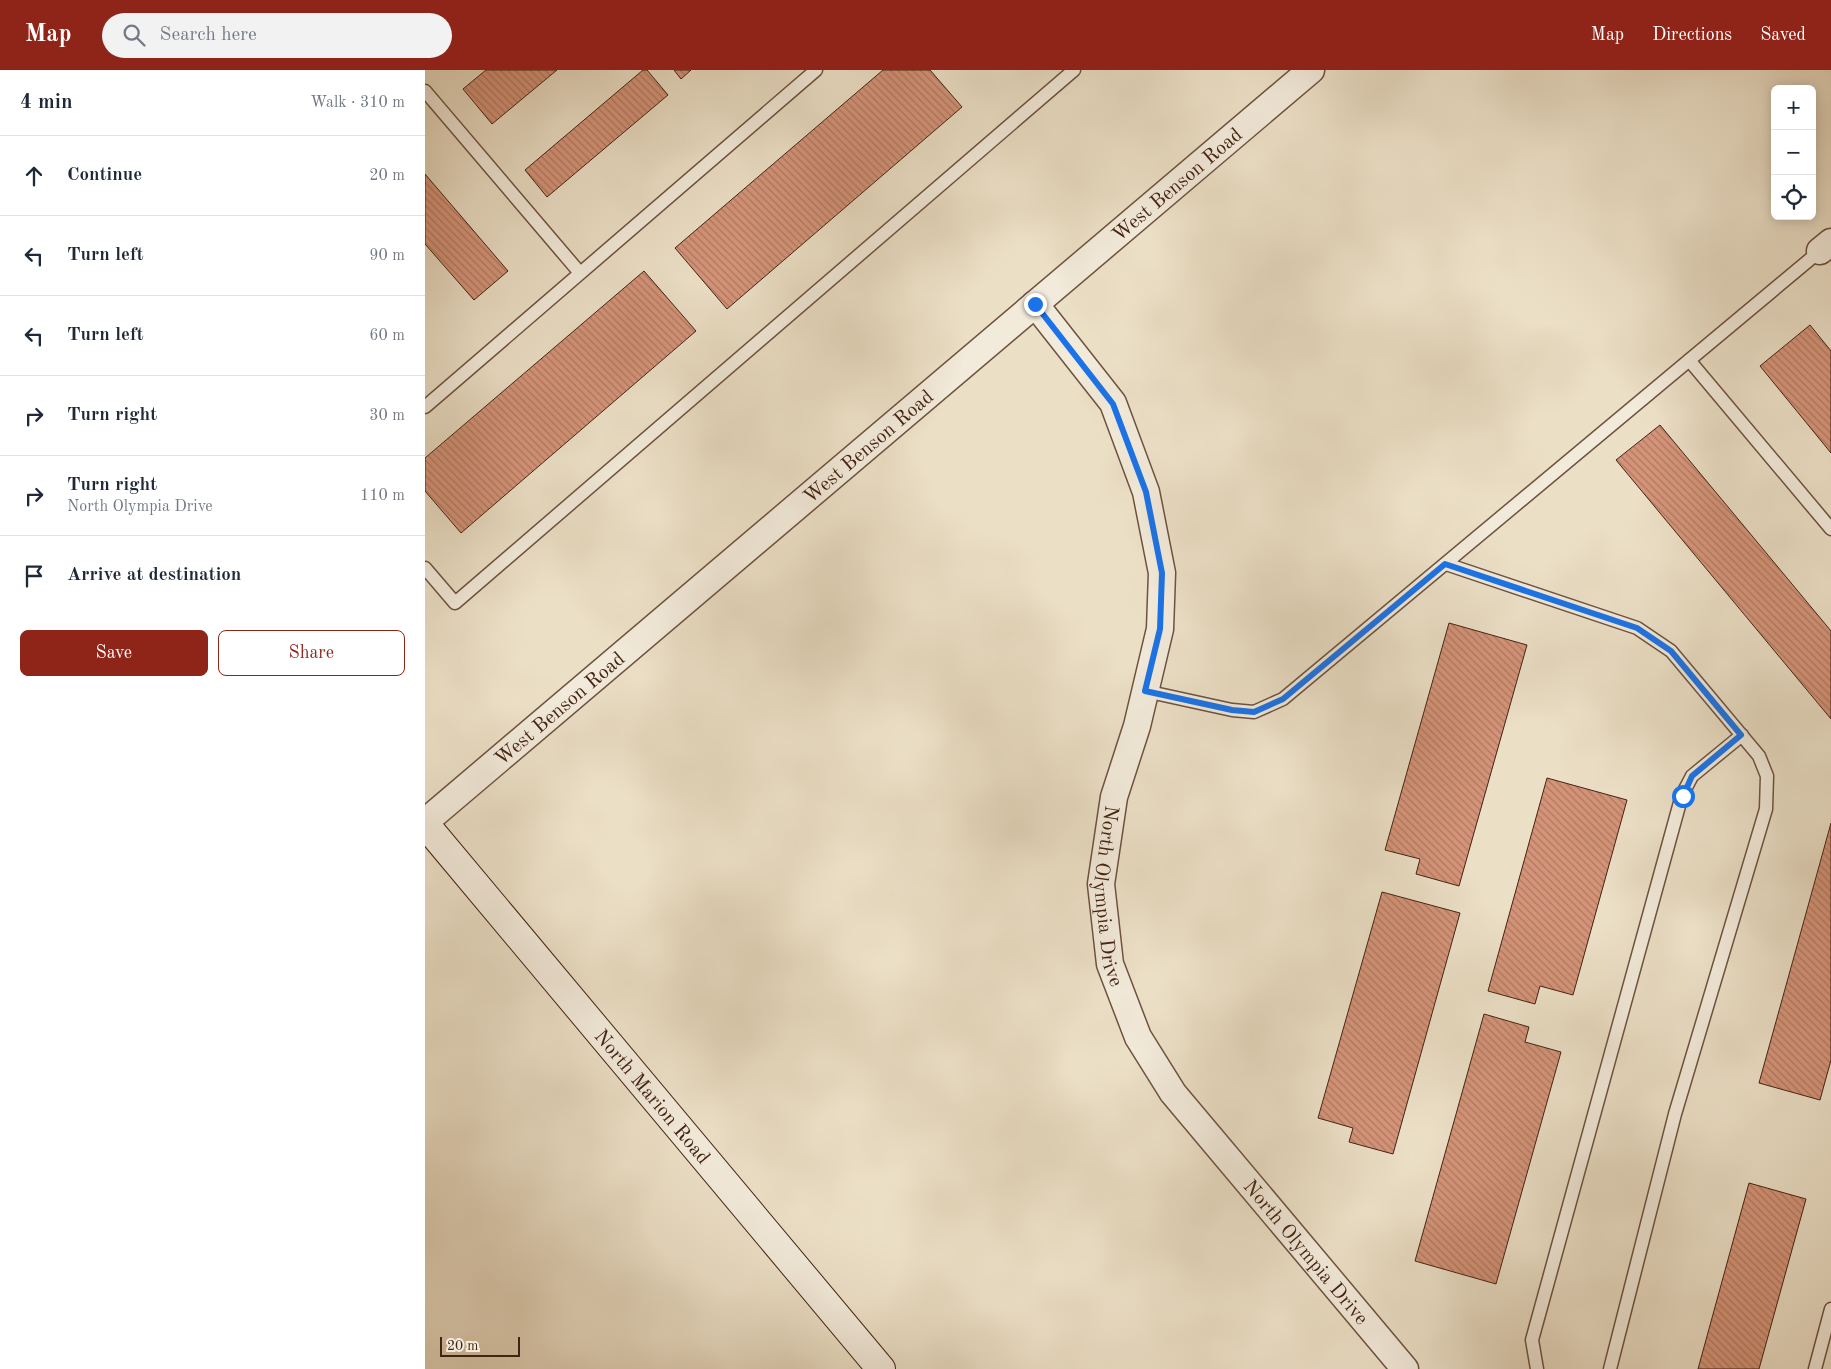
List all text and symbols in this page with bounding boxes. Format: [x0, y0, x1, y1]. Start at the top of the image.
search box [102, 13, 452, 58]
icon: search [120, 21, 148, 49]
text: Map [25, 23, 72, 47]
text: Search here [160, 26, 257, 45]
text: Map [1591, 26, 1624, 44]
text: Directions [1652, 26, 1732, 44]
text: Saved [1760, 26, 1806, 44]
map controls [1771, 85, 1816, 220]
button: + [1771, 85, 1816, 130]
text: 4 min [20, 92, 73, 113]
text: Walk · 310 m [310, 95, 405, 111]
street label: West Benson Road [1109, 125, 1247, 246]
button: − [1771, 130, 1816, 175]
icon: ahead [20, 162, 48, 190]
text: Continue [67, 166, 142, 185]
text: 20 m [369, 168, 405, 184]
button: locate [1771, 175, 1816, 220]
icon: left [20, 242, 48, 270]
text: Turn left [67, 246, 144, 265]
text: 90 m [369, 248, 405, 264]
route end [1024, 293, 1047, 316]
icon: left [20, 322, 48, 350]
text: Turn left [67, 326, 144, 345]
text: 60 m [369, 328, 405, 344]
street label: West Benson Road [800, 387, 938, 508]
icon: right [20, 402, 48, 430]
text: Turn right [67, 406, 157, 425]
text: 30 m [369, 408, 405, 424]
text: Turn right [67, 476, 157, 495]
icon: right [20, 482, 48, 510]
text: 110 m [360, 488, 405, 504]
text: North Olympia Drive [67, 499, 213, 515]
icon: arrive [20, 562, 48, 590]
text: Arrive at destination [67, 566, 241, 585]
button: Save [20, 630, 208, 676]
button: Share [218, 630, 405, 676]
street label: West Benson Road [492, 649, 629, 770]
route start [1672, 785, 1695, 808]
street label: North Olympia Drive [1089, 804, 1126, 990]
street label: North Marion Road [590, 1027, 713, 1168]
street label: North Olympia Drive [1239, 1177, 1371, 1329]
scale bar [440, 1334, 520, 1357]
text: 20 m [447, 1339, 478, 1353]

